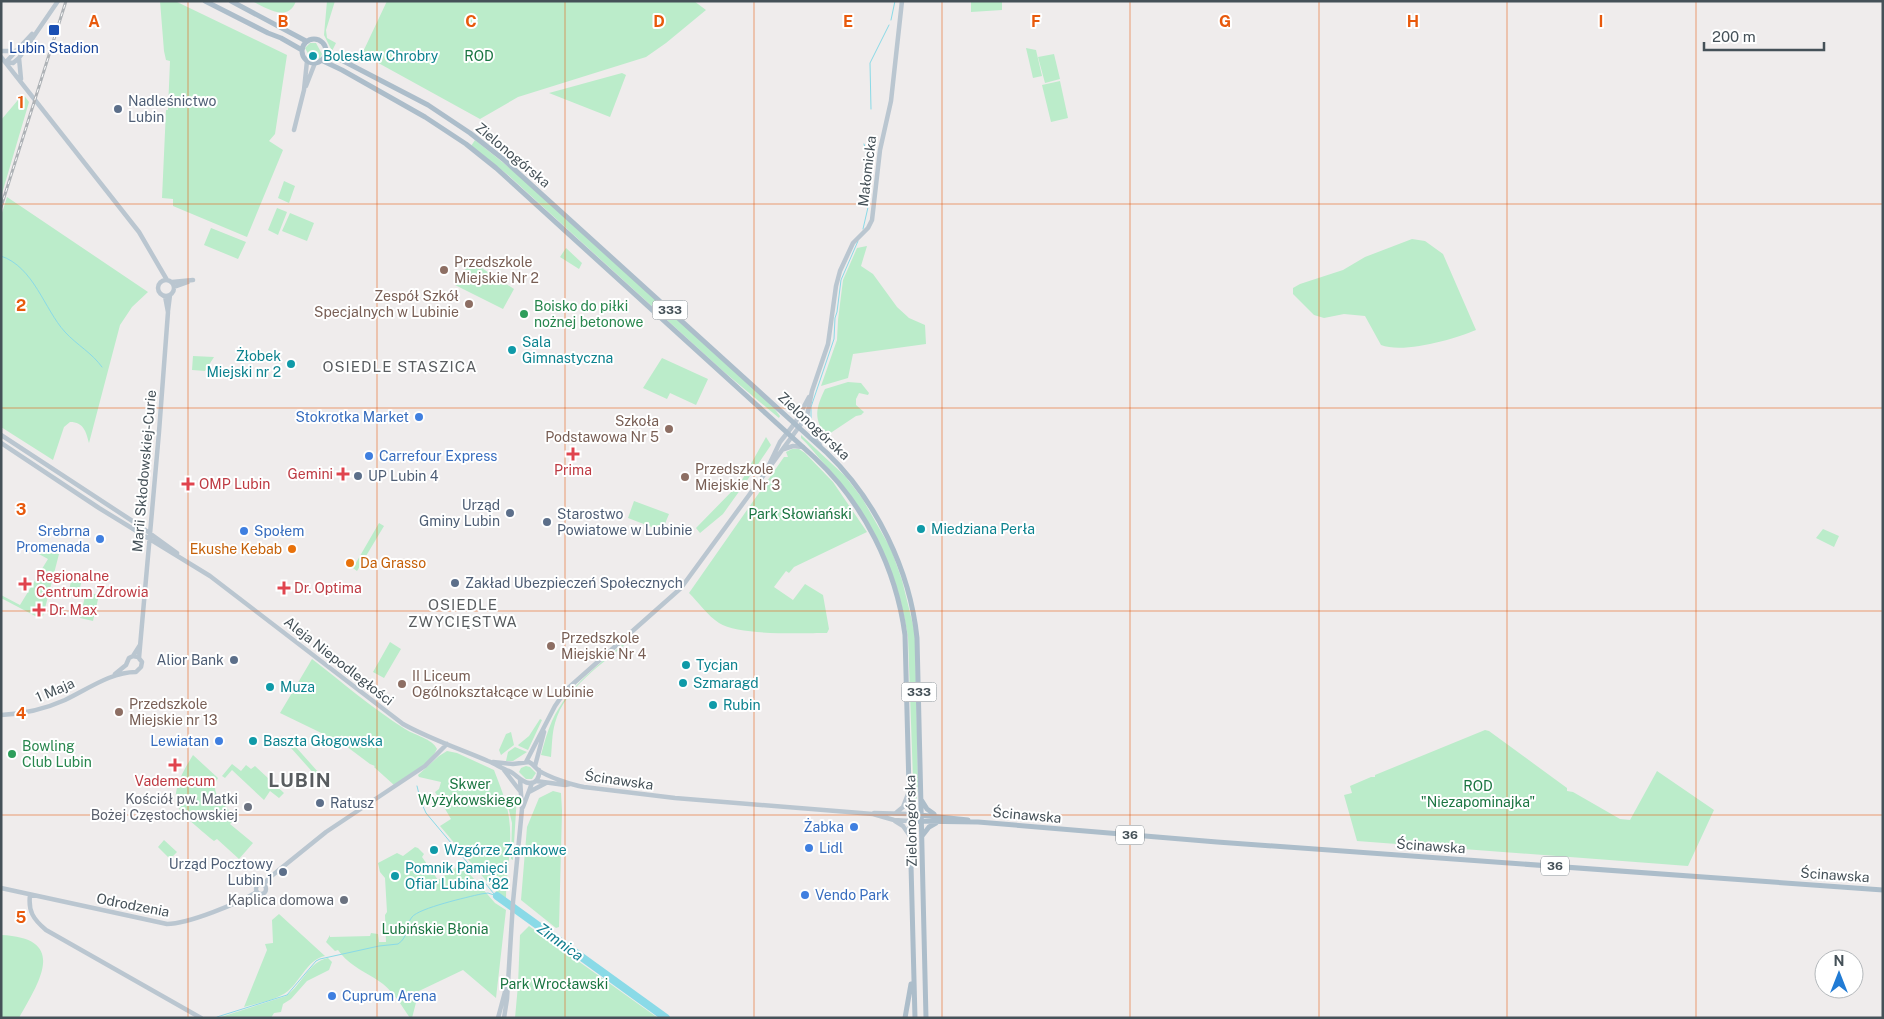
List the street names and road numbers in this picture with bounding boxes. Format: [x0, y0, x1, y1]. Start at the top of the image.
street label: Zielonogórska [473, 119, 553, 191]
street label: Małomicka [855, 135, 879, 207]
road number: 333 [652, 300, 688, 320]
street label: Marii Skłodowskiej-Curie [129, 389, 159, 553]
street label: Zielonogórska [775, 389, 853, 463]
street label: Aleja Niepodległości [281, 613, 397, 709]
street label: 1 Maja [33, 675, 77, 705]
road number: 333 [902, 682, 936, 702]
street label: Ścinawska [584, 765, 655, 793]
street label: Zielonogórska [902, 775, 920, 867]
street label: Ścinawska [992, 802, 1062, 826]
road number: 36 [1116, 826, 1144, 844]
street label: Ścinawska [1396, 834, 1466, 856]
road number: 36 [1541, 856, 1569, 876]
street label: Ścinawska [1800, 863, 1870, 885]
street label: Odrodzenia [95, 890, 171, 920]

